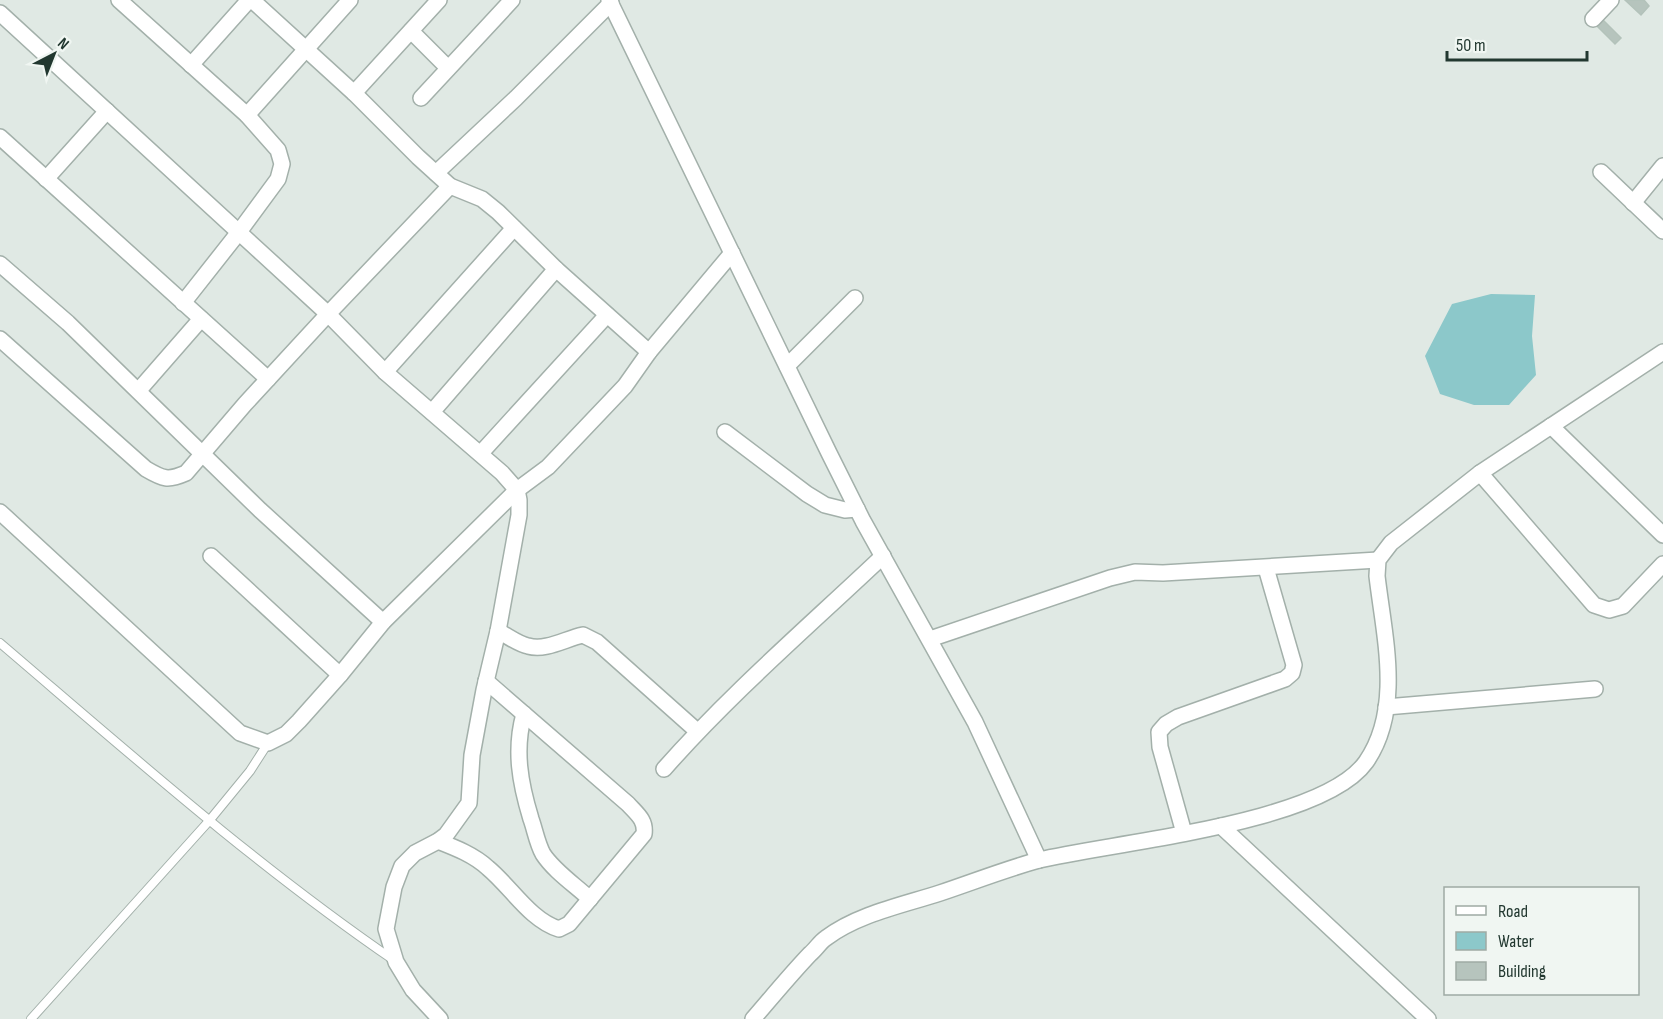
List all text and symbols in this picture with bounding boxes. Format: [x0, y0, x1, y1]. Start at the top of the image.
north arrow [24, 24, 84, 84]
scale bar [1447, 24, 1586, 62]
text: N [54, 34, 73, 54]
text: 50 m [1456, 35, 1486, 56]
legend [1444, 887, 1639, 995]
text: Road [1498, 901, 1528, 922]
text: Water [1498, 931, 1534, 952]
text: Building [1498, 961, 1546, 982]

